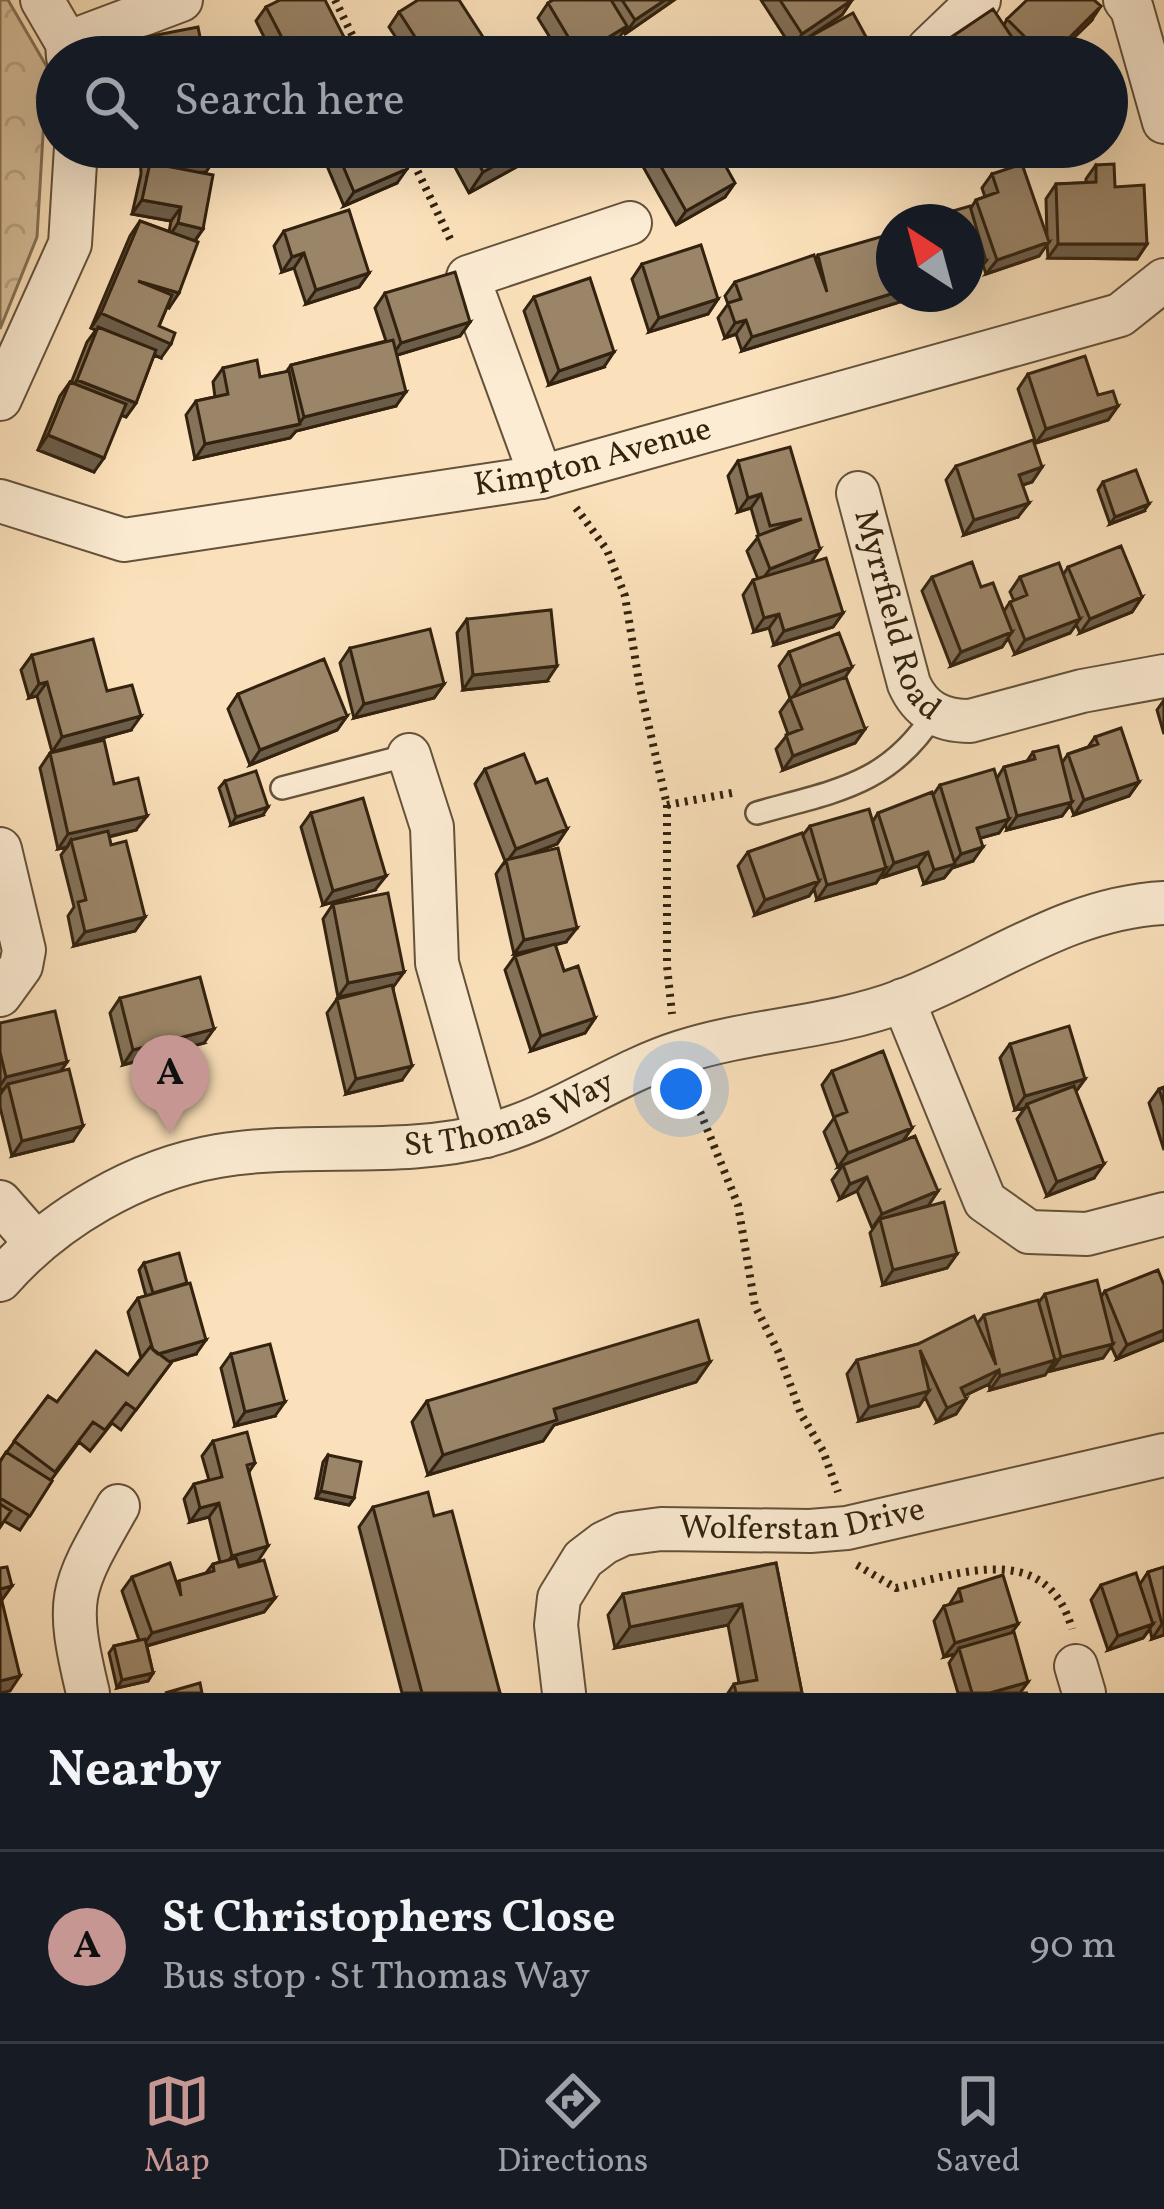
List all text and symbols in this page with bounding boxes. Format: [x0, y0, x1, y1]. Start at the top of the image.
search box [36, 36, 1128, 168]
icon: search [78, 69, 144, 135]
text: Search here [174, 71, 405, 134]
north arrow [876, 204, 984, 312]
street label: Kimpton Avenue [471, 407, 717, 510]
street label: Myrrfield Road [841, 505, 950, 733]
pin: A [131, 1035, 209, 1134]
your location [651, 1059, 711, 1119]
street label: St Thomas Way [402, 1061, 623, 1170]
street label: Wolferstan Drive [679, 1488, 930, 1554]
text: Nearby [48, 1736, 222, 1807]
text: St Christophers Close [162, 1888, 616, 1951]
text: A [73, 1920, 101, 1974]
text: 90 m [1029, 1920, 1116, 1974]
text: Bus stop · St Thomas Way [162, 1951, 590, 2005]
tab: Map [144, 2068, 210, 2186]
tab: Directions [497, 2068, 648, 2186]
tab: Saved [935, 2068, 1020, 2186]

